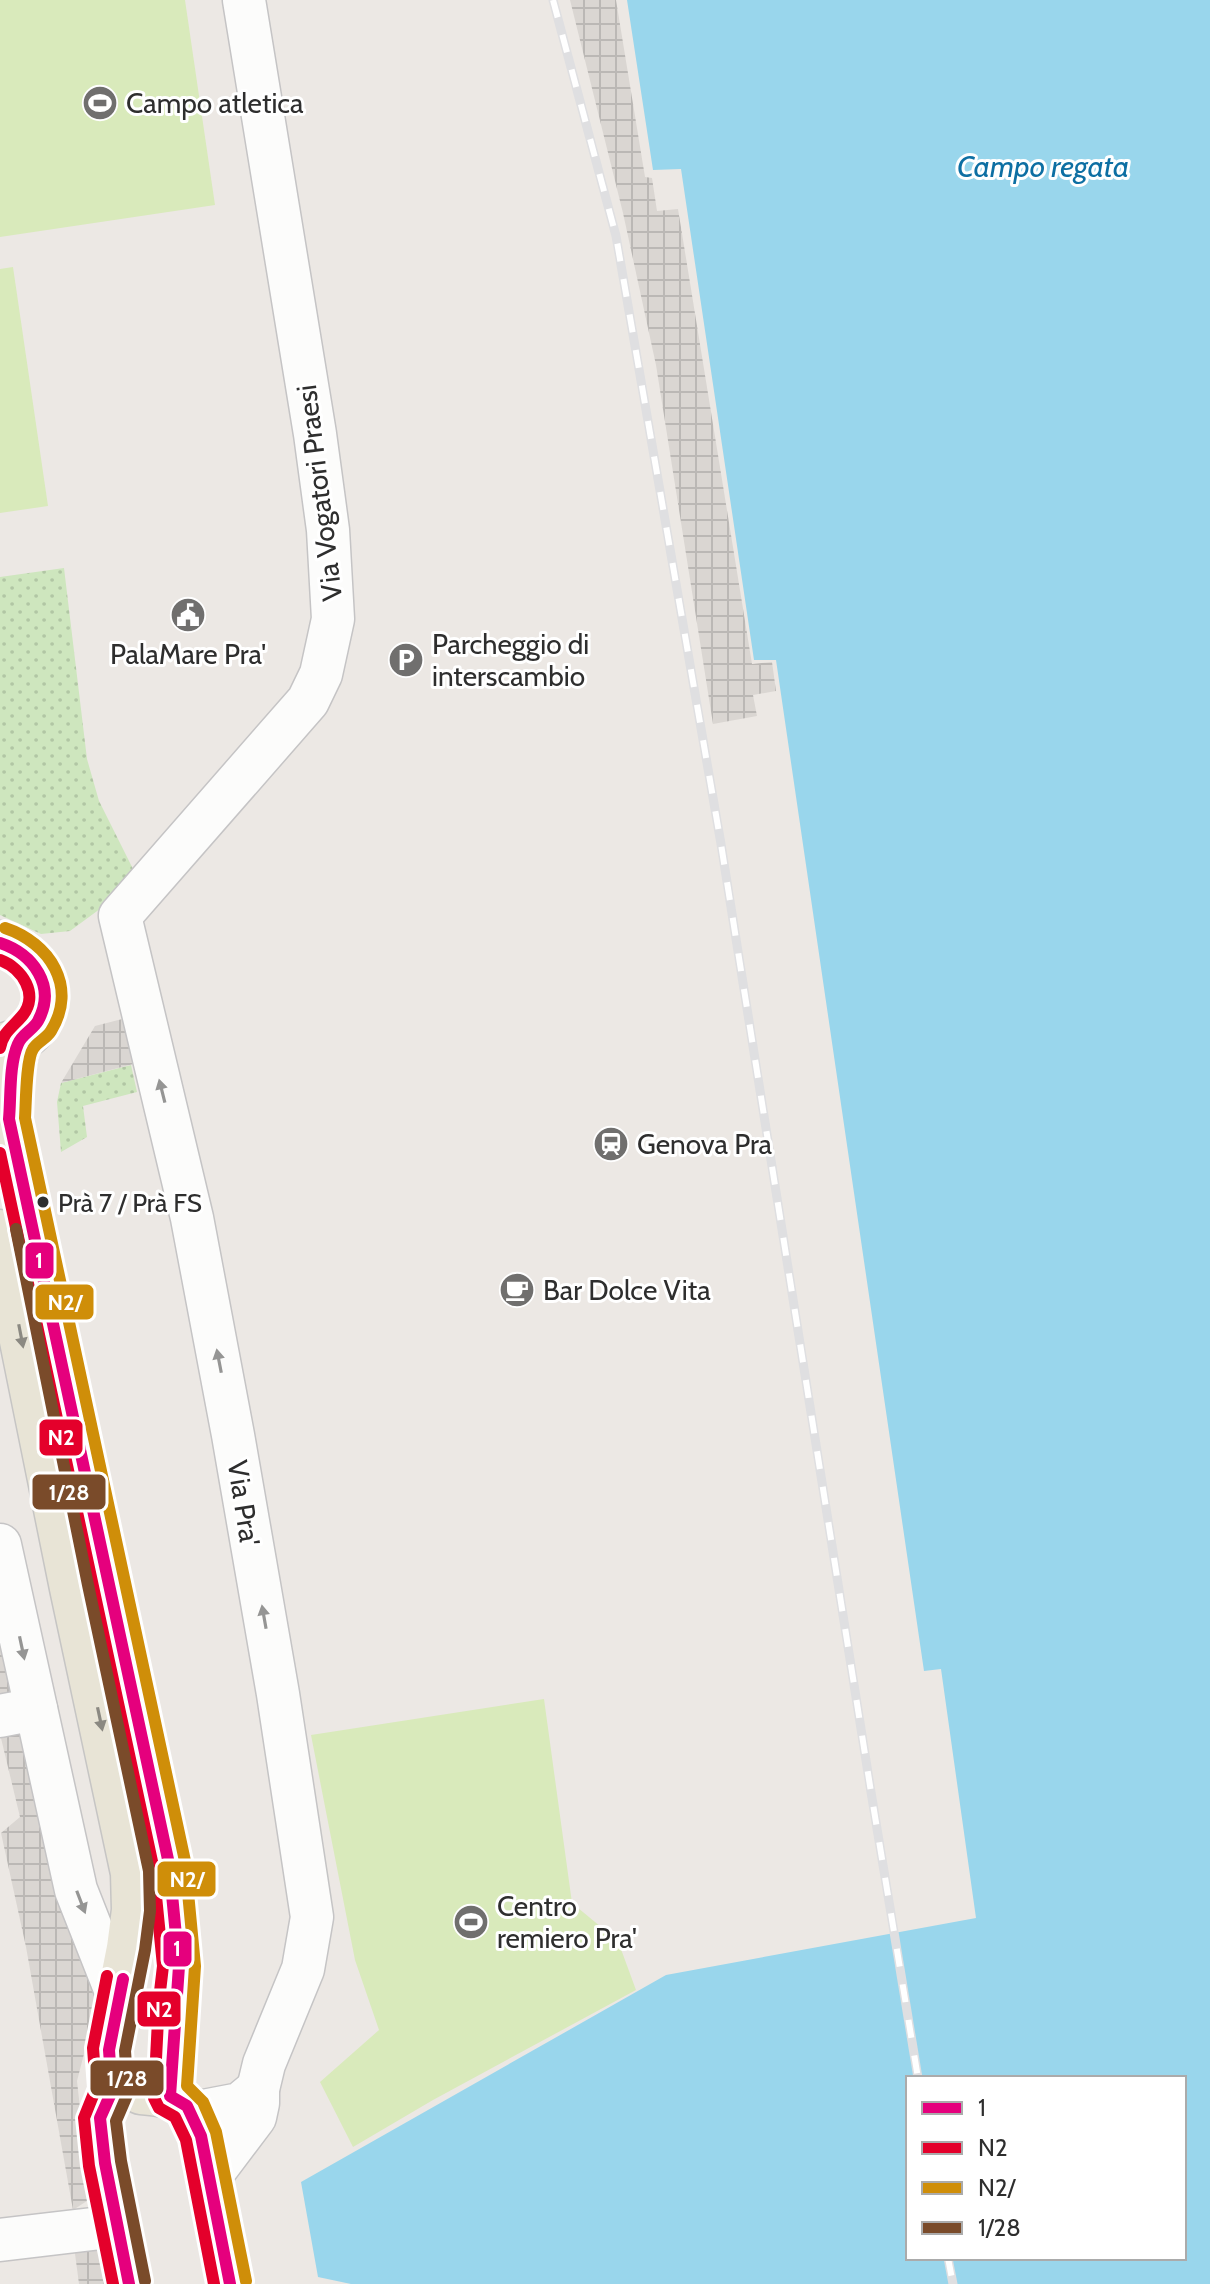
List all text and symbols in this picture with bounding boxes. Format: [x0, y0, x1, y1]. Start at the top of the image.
sports icon: Campo atletica [81, 84, 119, 122]
place label: Campo atletica [126, 86, 304, 120]
water label: Campo regata [957, 148, 1129, 185]
street label: Via Vogatori Praesi [289, 383, 349, 603]
public building icon: PalaMare Pra' [169, 596, 207, 634]
place label: Parcheggio di interscambio [432, 627, 589, 693]
place label: PalaMare Pra' [110, 637, 266, 671]
parking icon: Parcheggio di interscambio [387, 641, 425, 679]
one-way arrow [156, 1078, 168, 1103]
station icon: Genova Pra [592, 1125, 630, 1163]
place label: Genova Pra [637, 1127, 773, 1161]
place label: Prà 7 / Prà FS [58, 1187, 202, 1219]
marker: Prà 7 / Prà FS [35, 1194, 51, 1210]
line badge: 1 [24, 1241, 55, 1280]
text: 1 [35, 1247, 43, 1274]
cafe icon: Bar Dolce Vita [498, 1271, 536, 1309]
place label: Bar Dolce Vita [543, 1273, 711, 1307]
line badge: N2/ [34, 1283, 95, 1321]
text: N2/ [47, 1289, 84, 1316]
one-way arrow [15, 1323, 28, 1348]
one-way arrow [213, 1349, 225, 1374]
line badge: N2 [38, 1418, 84, 1457]
text: N2 [47, 1424, 75, 1451]
street label: Via Pra' [220, 1458, 268, 1548]
line badge: 1/28 [31, 1473, 107, 1511]
text: 1/28 [49, 1479, 89, 1506]
one-way arrow [257, 1605, 269, 1630]
one-way arrow [16, 1636, 29, 1661]
one-way arrow [94, 1707, 107, 1732]
line badge: N2/ [156, 1860, 217, 1898]
text: N2/ [169, 1866, 206, 1893]
place label: Centro remiero Pra' [497, 1889, 637, 1955]
one-way arrow [75, 1890, 88, 1914]
sports icon: Centro remiero Pra' [452, 1903, 490, 1941]
line badge: 1 [162, 1930, 193, 1968]
text: 1 [173, 1935, 181, 1962]
line badge: N2 [136, 1990, 182, 2028]
text: N2 [145, 1996, 173, 2023]
line badge: 1/28 [89, 2059, 165, 2097]
text: 1/28 [107, 2065, 147, 2092]
legend [906, 2076, 1186, 2260]
text: 1 [978, 2093, 986, 2122]
text: N2 [978, 2133, 1007, 2162]
text: N2/ [978, 2173, 1016, 2202]
text: 1/28 [978, 2213, 1021, 2242]

